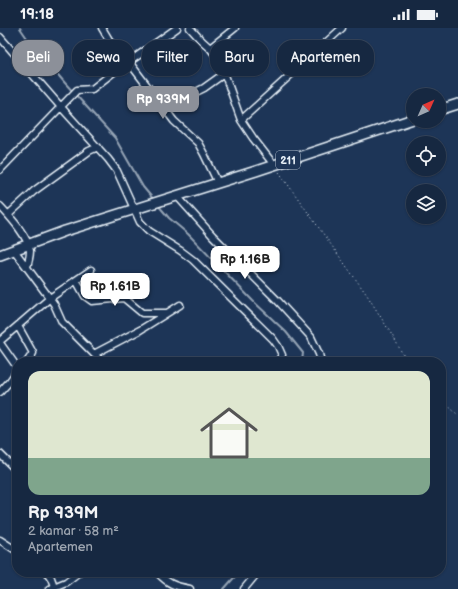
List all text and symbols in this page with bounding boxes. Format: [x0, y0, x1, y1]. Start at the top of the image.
text: 19:18 [20, 5, 54, 24]
chip: Beli [12, 40, 64, 76]
chip: Sewa [72, 40, 134, 76]
chip: Filter [142, 40, 202, 76]
chip: Baru [210, 40, 269, 76]
chip: Apartemen [277, 40, 374, 76]
pin: Rp 939M [126, 86, 200, 120]
north arrow [406, 88, 446, 128]
map controls [406, 88, 446, 224]
text: Rp 939M [136, 91, 190, 107]
button: locate [406, 136, 446, 176]
road number: 211 [276, 151, 300, 169]
button: layers [406, 184, 446, 224]
pin: Rp 1.16B [204, 246, 286, 280]
text: Rp 1.16B [220, 251, 270, 267]
pin: Rp 1.61B [74, 273, 156, 307]
text: Rp 1.61B [90, 278, 140, 294]
icon: home [193, 397, 265, 469]
text: Rp 939M [28, 503, 99, 523]
text: 2 kamar · 58 m² [28, 523, 119, 539]
text: Apartemen [28, 539, 93, 555]

